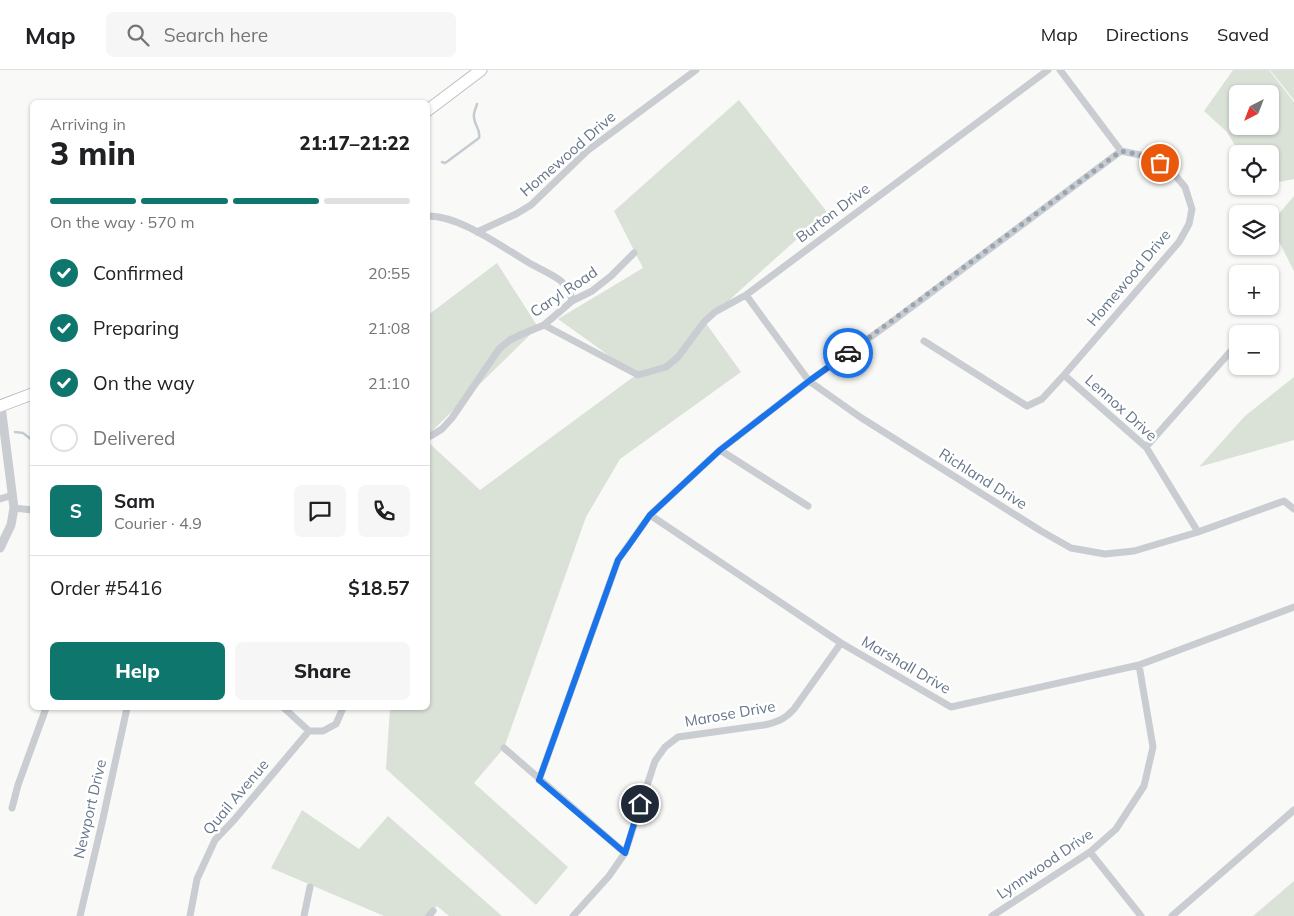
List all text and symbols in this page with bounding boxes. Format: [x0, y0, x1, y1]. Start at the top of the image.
search box [106, 12, 456, 57]
text: Map [25, 20, 76, 50]
icon: search [124, 21, 152, 49]
text: Search here [164, 23, 268, 47]
text: Map [1041, 23, 1078, 46]
text: Directions [1106, 23, 1189, 46]
text: Saved [1217, 23, 1269, 46]
north arrow [1229, 85, 1279, 135]
map controls [1229, 85, 1279, 375]
street label: Homewood Drive [516, 107, 619, 200]
text: Arriving in [50, 114, 126, 134]
text: 21:17–21:22 [299, 131, 410, 155]
text: 3 min [50, 133, 136, 173]
pin [1139, 142, 1181, 184]
button: locate [1229, 145, 1279, 195]
icon: bag [1146, 149, 1174, 177]
street label: Burton Drive [792, 179, 873, 246]
button: layers [1229, 205, 1279, 255]
text: On the way · 570 m [50, 212, 195, 232]
street label: Homewood Drive [1083, 225, 1175, 330]
icon: check [50, 259, 78, 287]
text: Confirmed [93, 261, 184, 285]
street label: Caryl Road [526, 262, 601, 321]
text: 20:55 [368, 263, 410, 283]
button: + [1229, 265, 1279, 315]
icon: check [50, 314, 78, 342]
text: Preparing [93, 316, 179, 340]
text: 21:08 [368, 318, 410, 338]
button: − [1229, 325, 1279, 375]
courier [823, 328, 873, 378]
icon: car [834, 339, 862, 367]
icon: check [50, 369, 78, 397]
street label: Lennox Drive [1081, 370, 1161, 445]
text: On the way [93, 371, 195, 395]
text: 21:10 [368, 373, 410, 393]
text: Delivered [93, 426, 175, 450]
street label: Richland Drive [936, 444, 1031, 513]
button: chat [294, 485, 346, 537]
button: phone [358, 485, 410, 537]
text: Sam [114, 489, 155, 513]
text: S [70, 499, 82, 523]
text: Courier · 4.9 [114, 513, 202, 533]
text: Order #5416 [50, 576, 162, 600]
text: $18.57 [348, 576, 410, 600]
street label: Marshall Drive [858, 631, 954, 698]
button: Help [50, 642, 225, 700]
button: Share [235, 642, 410, 700]
street label: Marose Drive [683, 696, 777, 731]
street label: Quail Avenue [199, 755, 273, 838]
street label: Newport Drive [69, 757, 110, 860]
pin [619, 783, 661, 825]
icon: home [626, 790, 654, 818]
street label: Lynnwood Drive [993, 824, 1097, 903]

